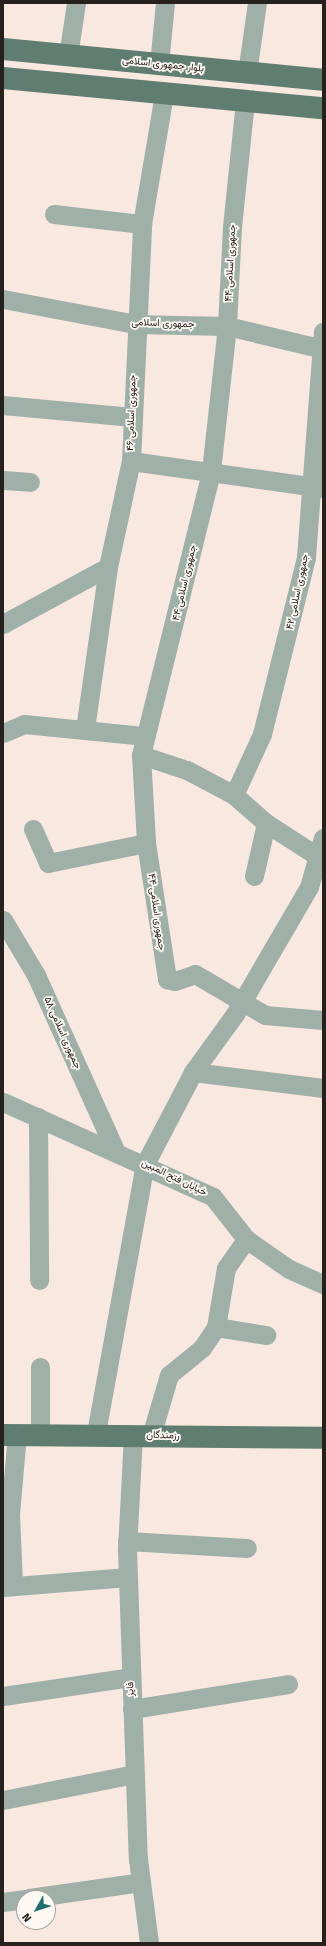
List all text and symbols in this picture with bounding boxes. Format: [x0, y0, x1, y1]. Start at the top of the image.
street label: بلوار جمهوری اسلامی [121, 55, 205, 75]
street label: جمهوری اسلامی ۴۴ [223, 224, 239, 302]
street label: جمهوری اسلامی [131, 317, 195, 331]
street label: جمهوری اسلامی ۴۶ [125, 375, 139, 451]
street label: جمهوری اسلامی ۴۴ [170, 544, 200, 622]
street label: جمهوری اسلامی ۴۲ [284, 553, 312, 631]
street label: جمهوری اسلامی ۴۴ [145, 873, 167, 951]
street label: جمهوری اسلامی ۵۸ [41, 995, 83, 1071]
street label: خیابان فتح المبین [139, 1157, 209, 1199]
street label: رزمندگان [146, 1430, 180, 1442]
street label: فایز [125, 1682, 137, 1696]
north arrow [16, 1890, 56, 1930]
text: N [20, 1910, 34, 1924]

